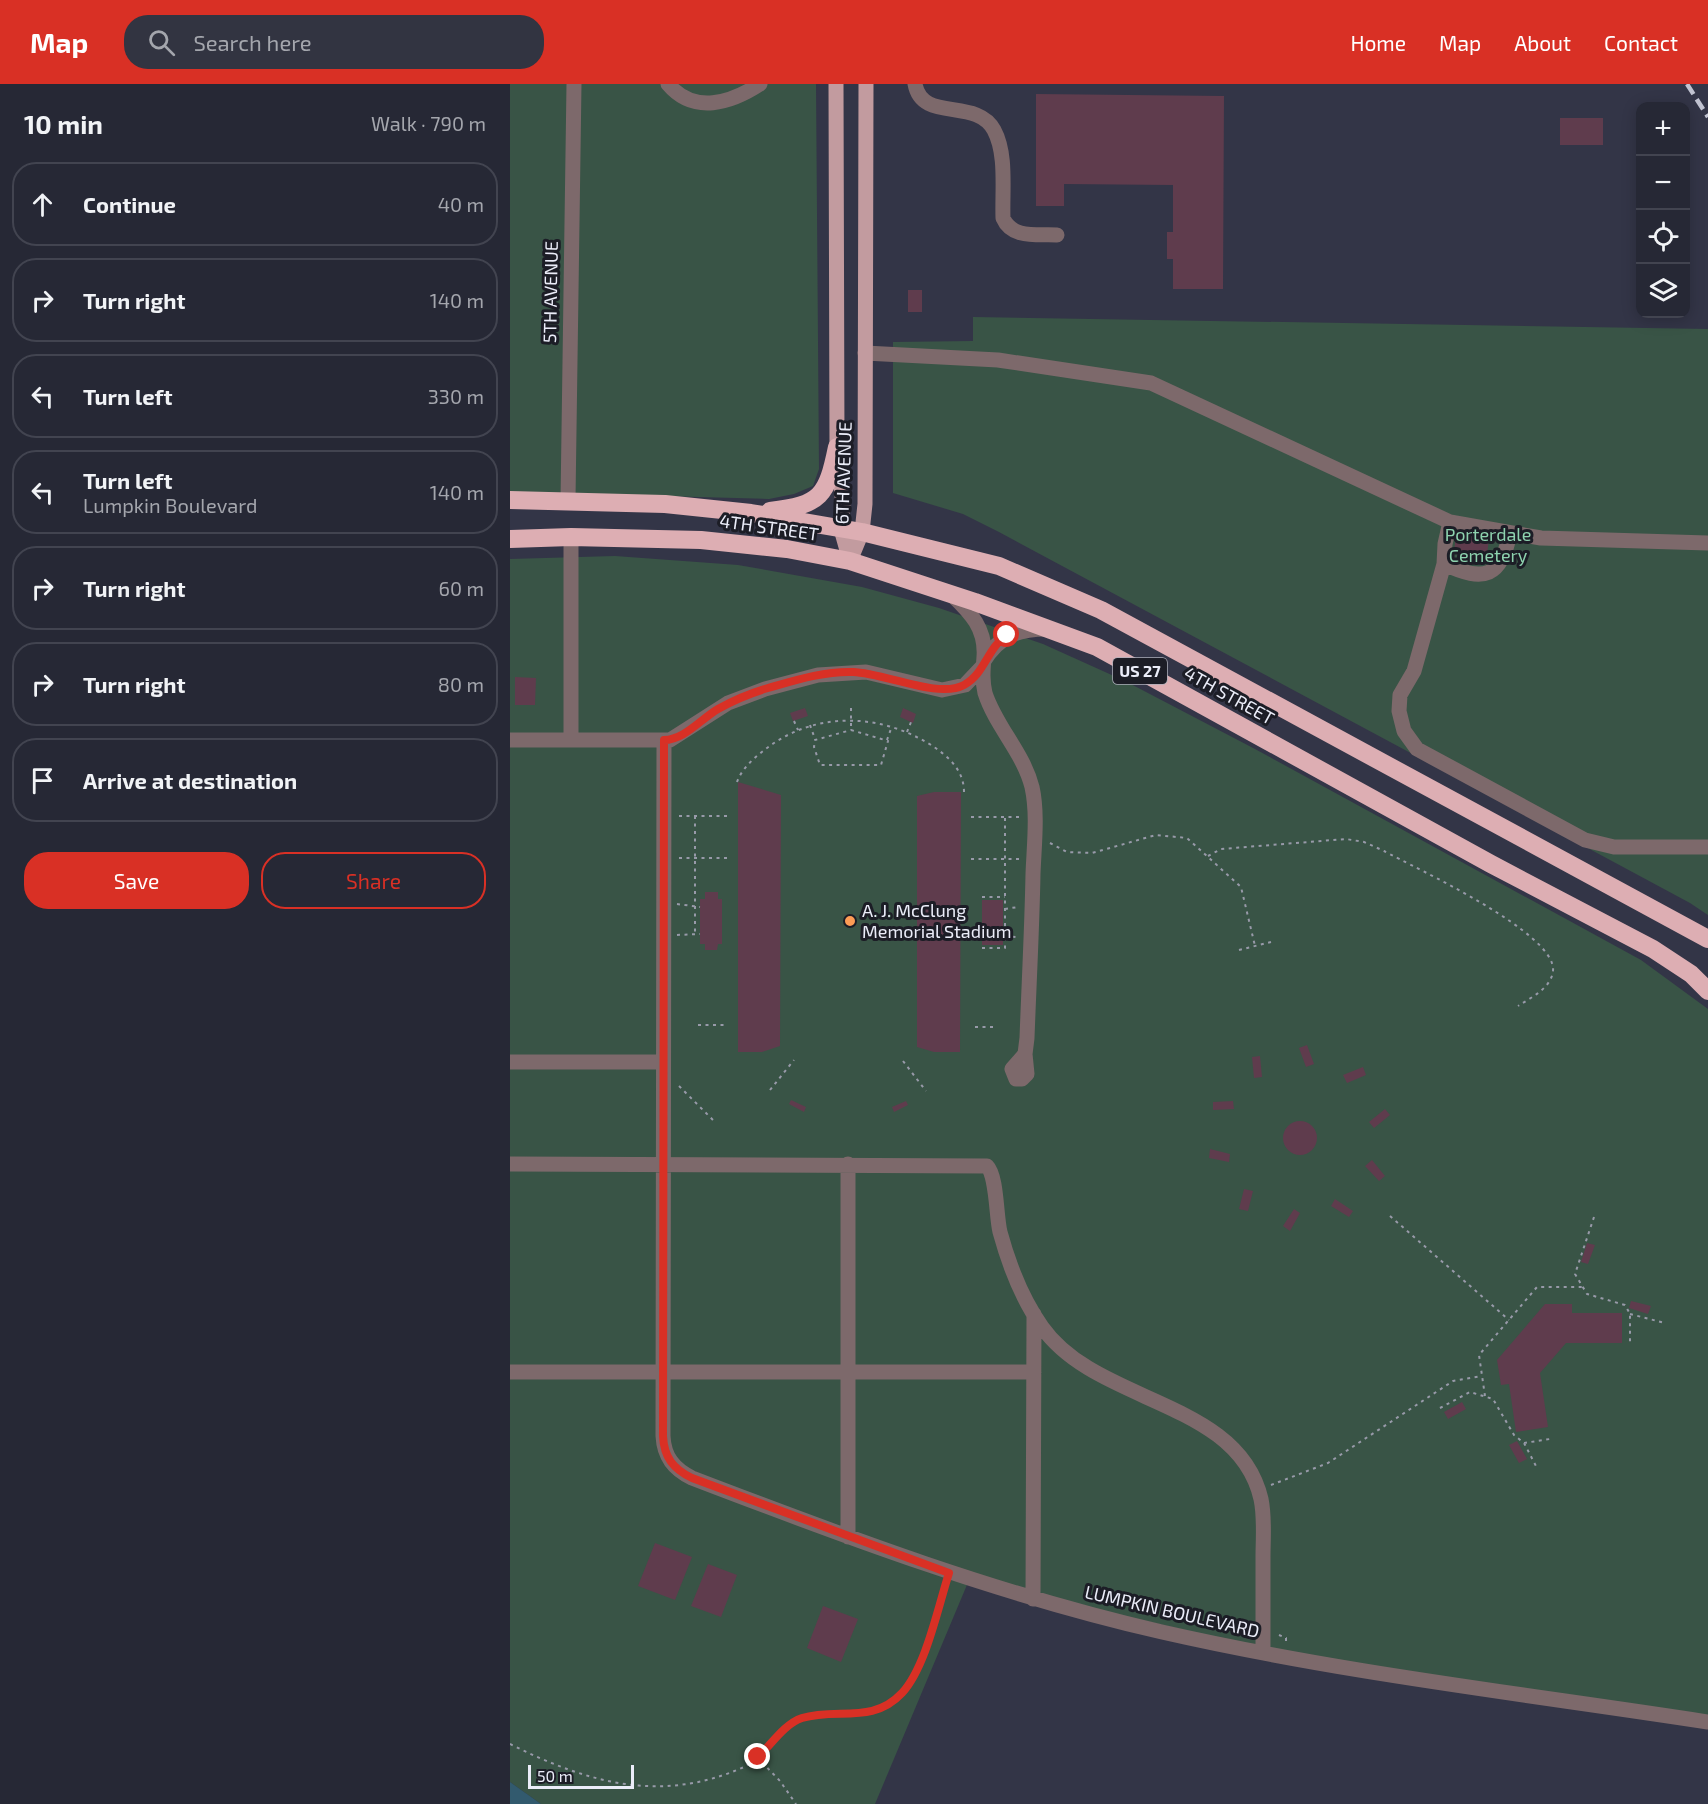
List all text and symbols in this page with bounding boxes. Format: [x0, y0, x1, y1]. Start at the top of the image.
search box [124, 15, 544, 69]
text: Map [30, 25, 88, 59]
icon: search [145, 26, 178, 59]
text: Search here [193, 29, 312, 55]
text: Home [1350, 30, 1406, 55]
text: Map [1439, 30, 1481, 55]
text: About [1514, 30, 1571, 55]
text: Contact [1604, 30, 1678, 55]
map controls [1636, 102, 1690, 318]
button: + [1636, 102, 1690, 156]
text: 10 min [24, 108, 103, 139]
text: Walk · 790 m [371, 111, 486, 135]
button: − [1636, 156, 1690, 210]
icon: ahead [26, 188, 59, 221]
text: Continue [83, 191, 176, 217]
text: 40 m [438, 192, 484, 216]
button: locate [1636, 210, 1690, 264]
street label: 5TH AVENUE [538, 241, 562, 343]
button: layers [1636, 264, 1690, 318]
icon: right [26, 284, 59, 317]
text: Turn right [83, 287, 185, 313]
text: 140 m [430, 288, 484, 312]
icon: left [26, 380, 59, 413]
text: Turn left [83, 383, 172, 409]
text: 330 m [428, 384, 484, 408]
street label: 6TH AVENUE [830, 421, 856, 525]
text: Turn left [83, 467, 172, 493]
icon: left [26, 476, 59, 509]
text: 140 m [430, 480, 484, 504]
text: Lumpkin Boulevard [83, 493, 258, 517]
street label: 4TH STREET [718, 509, 821, 545]
park label: Porterdale Cemetery [1445, 523, 1531, 566]
icon: right [26, 572, 59, 605]
text: Turn right [83, 575, 185, 601]
text: 60 m [439, 576, 484, 600]
route start [993, 621, 1019, 647]
road number: US 27 [1113, 658, 1167, 684]
street label: 4TH STREET [1181, 661, 1279, 729]
icon: right [26, 668, 59, 701]
text: Turn right [83, 671, 185, 697]
text: 80 m [438, 672, 484, 696]
icon: arrive [26, 764, 59, 797]
text: Arrive at destination [83, 767, 297, 793]
button: Save [24, 852, 249, 909]
button: Share [261, 852, 486, 909]
place label: A. J. McClung Memorial Stadium [862, 899, 1011, 942]
marker: A. J. McClung Memorial Stadium [843, 914, 857, 928]
street label: LUMPKIN BOULEVARD [1083, 1580, 1262, 1642]
route end [744, 1743, 770, 1769]
scale bar [528, 1762, 634, 1790]
text: 50 m [537, 1766, 573, 1785]

